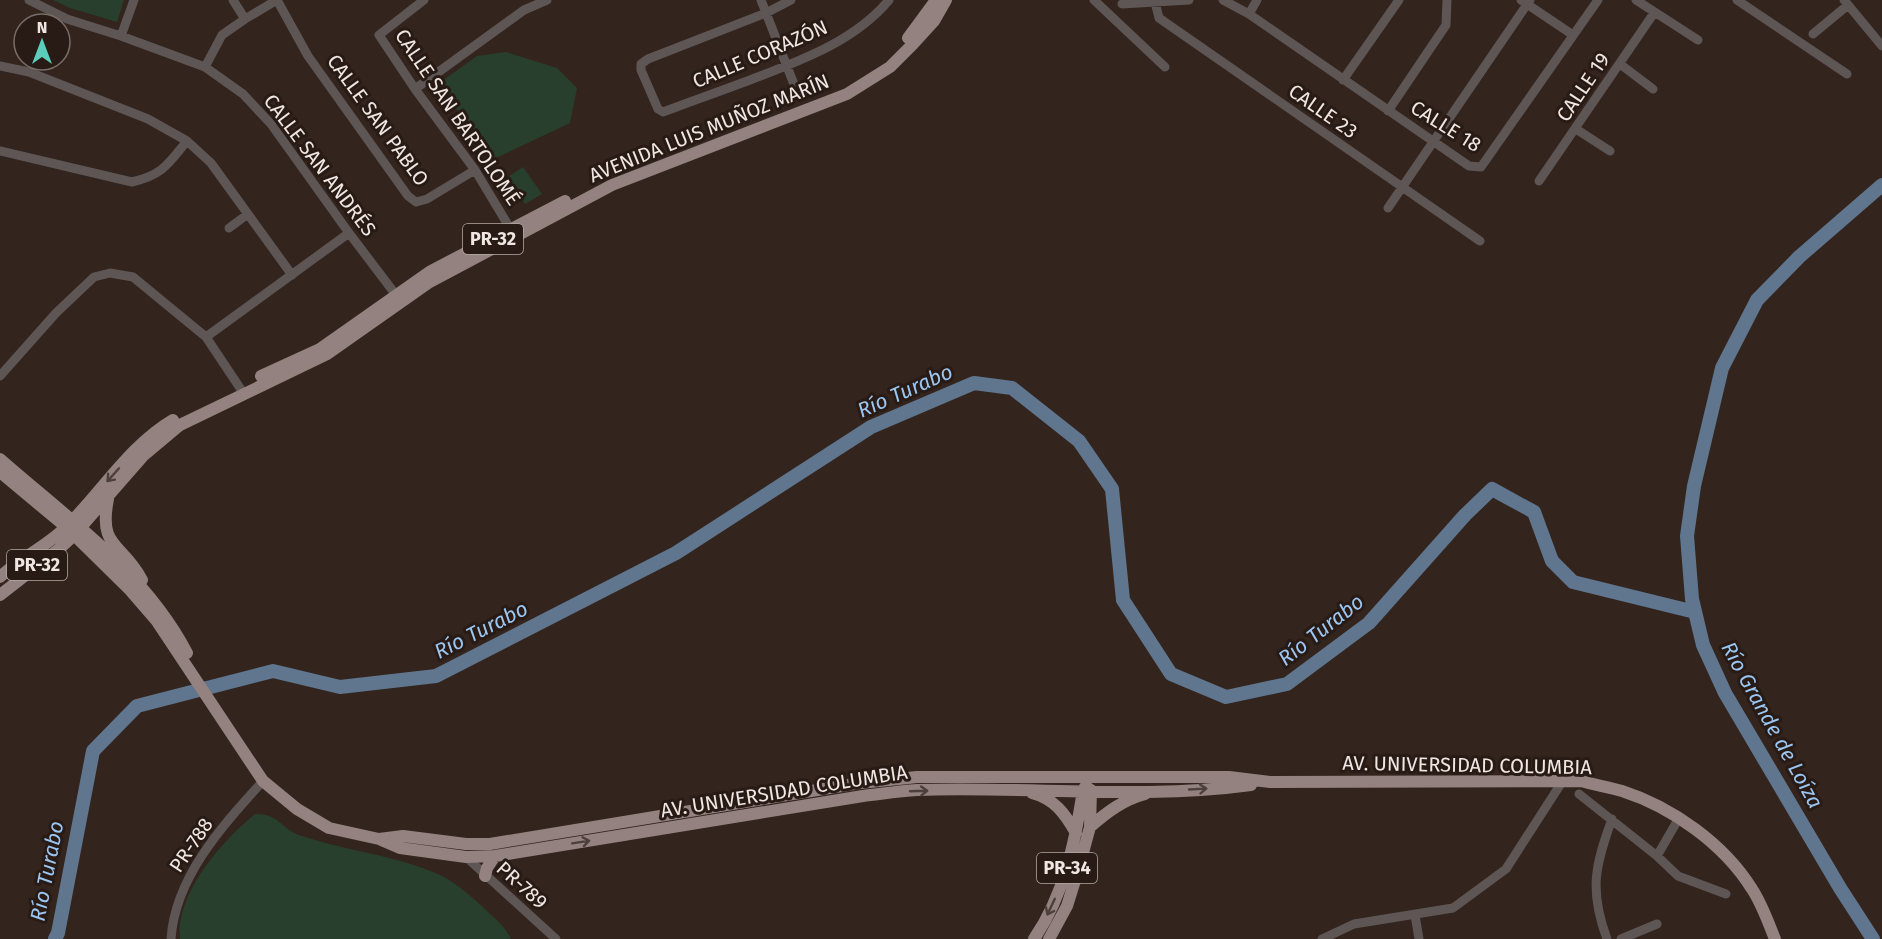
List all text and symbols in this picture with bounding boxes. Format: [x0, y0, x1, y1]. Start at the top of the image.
north arrow [12, 12, 72, 72]
street label: CALLE CORAZÓN [689, 15, 831, 93]
text: N [37, 18, 47, 37]
street label: CALLE SAN BARTOLOMÉ [390, 24, 526, 210]
street label: CALLE 19 [1551, 48, 1615, 126]
street label: CALLE SAN PABLO [322, 50, 434, 190]
street label: AVENIDA LUIS MUÑOZ MARÍN [585, 69, 833, 187]
street label: CALLE 23 [1284, 79, 1362, 143]
street label: CALLE SAN ANDRÉS [259, 89, 381, 241]
street label: CALLE 18 [1406, 95, 1486, 157]
road number: PR-32 [463, 224, 523, 254]
water label: Río Turabo [853, 358, 957, 424]
one-way arrow [106, 467, 120, 482]
road number: PR-32 [7, 550, 67, 580]
water label: Río Turabo [1273, 588, 1369, 672]
water label: Río Turabo [430, 595, 532, 665]
water label: Río Grande de Loíza [1715, 637, 1829, 813]
street label: AV. UNIVERSIDAD COLUMBIA [1342, 751, 1592, 779]
street label: AV. UNIVERSIDAD COLUMBIA [659, 760, 910, 822]
one-way arrow [1188, 784, 1208, 795]
one-way arrow [909, 785, 929, 796]
street label: PR-788 [164, 813, 218, 877]
water label: Río Turabo [25, 819, 69, 923]
one-way arrow [571, 836, 591, 847]
road number: PR-34 [1037, 853, 1097, 883]
street label: PR-789 [492, 856, 552, 914]
one-way arrow [1045, 898, 1057, 916]

